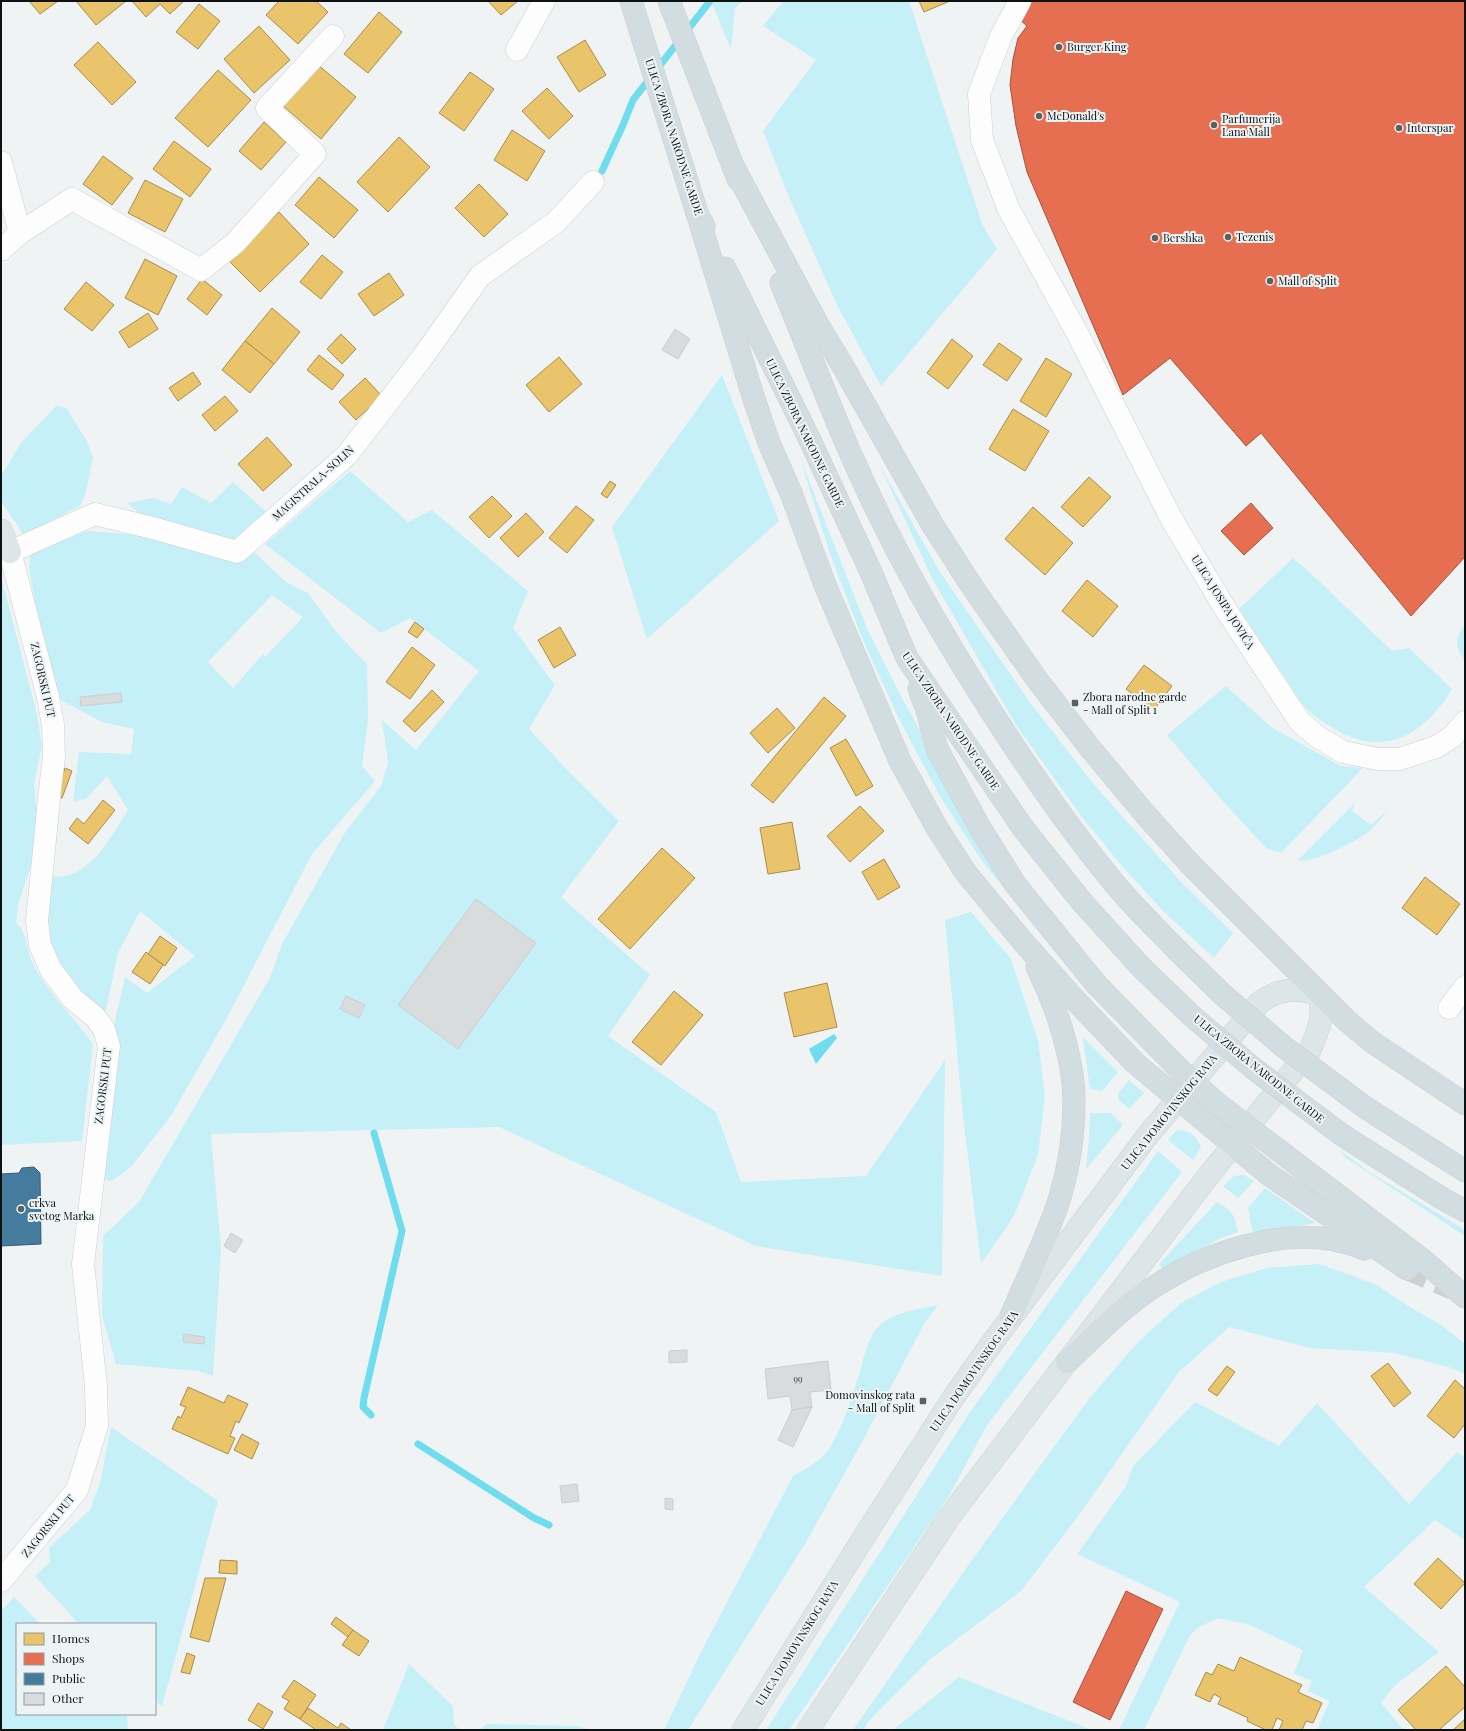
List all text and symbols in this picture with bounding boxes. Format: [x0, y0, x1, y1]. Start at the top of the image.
place label: Burger King [1067, 39, 1127, 54]
marker: Burger King [1054, 42, 1064, 52]
street label: ULICA ZBORA NARODNE GARDE [642, 57, 707, 217]
place label: McDonald's [1047, 108, 1104, 123]
marker: McDonald's [1034, 111, 1044, 121]
place label: Parfumerija Lana Mall [1222, 111, 1281, 139]
marker: Parfumerija Lana Mall [1209, 120, 1219, 130]
place label: Interspar [1407, 120, 1453, 135]
marker: Interspar [1394, 123, 1404, 133]
place label: Tezenis [1236, 229, 1274, 244]
place label: Bershka [1163, 230, 1204, 245]
marker: Tezenis [1223, 232, 1233, 242]
marker: Bershka [1150, 233, 1160, 243]
place label: Mall of Split [1278, 273, 1337, 288]
marker: Mall of Split [1265, 276, 1275, 286]
street label: ULICA ZBORA NARODNE GARDE [763, 356, 848, 510]
street label: MAGISTRALA-SOLIN [269, 442, 357, 523]
street label: ULICA JOSIPA JOVIĆA [1188, 552, 1259, 652]
street label: ZAGORSKI PUT [28, 641, 59, 719]
street label: ULICA ZBORA NARODNE GARDE [899, 649, 1004, 793]
place label: Zbora narodne garde - Mall of Split 1 [1083, 689, 1187, 717]
marker: Zbora narodne garde - Mall of Split 1 [1070, 698, 1080, 708]
street label: ULICA ZBORA NARODNE GARDE [1191, 1011, 1328, 1126]
street label: ZAGORSKI PUT [90, 1047, 115, 1125]
street label: ULICA DOMOVINSKOG RATA [1117, 1051, 1220, 1173]
place label: crkva svetog Marka [29, 1195, 95, 1223]
marker: crkva svetog Marka [16, 1204, 26, 1214]
street label: ULICA DOMOVINSKOG RATA [926, 1307, 1021, 1434]
house number: 99 [793, 1372, 803, 1384]
place label: Domovinskog rata - Mall of Split [825, 1387, 916, 1415]
marker: Domovinskog rata - Mall of Split [918, 1396, 928, 1406]
street label: ZAGORSKI PUT [18, 1491, 78, 1560]
street label: ULICA DOMOVINSKOG RATA [752, 1577, 841, 1708]
legend [16, 1623, 156, 1715]
text: Homes [52, 1630, 90, 1646]
text: Shops [52, 1650, 84, 1666]
text: Public [52, 1670, 86, 1686]
text: Other [52, 1690, 84, 1706]

